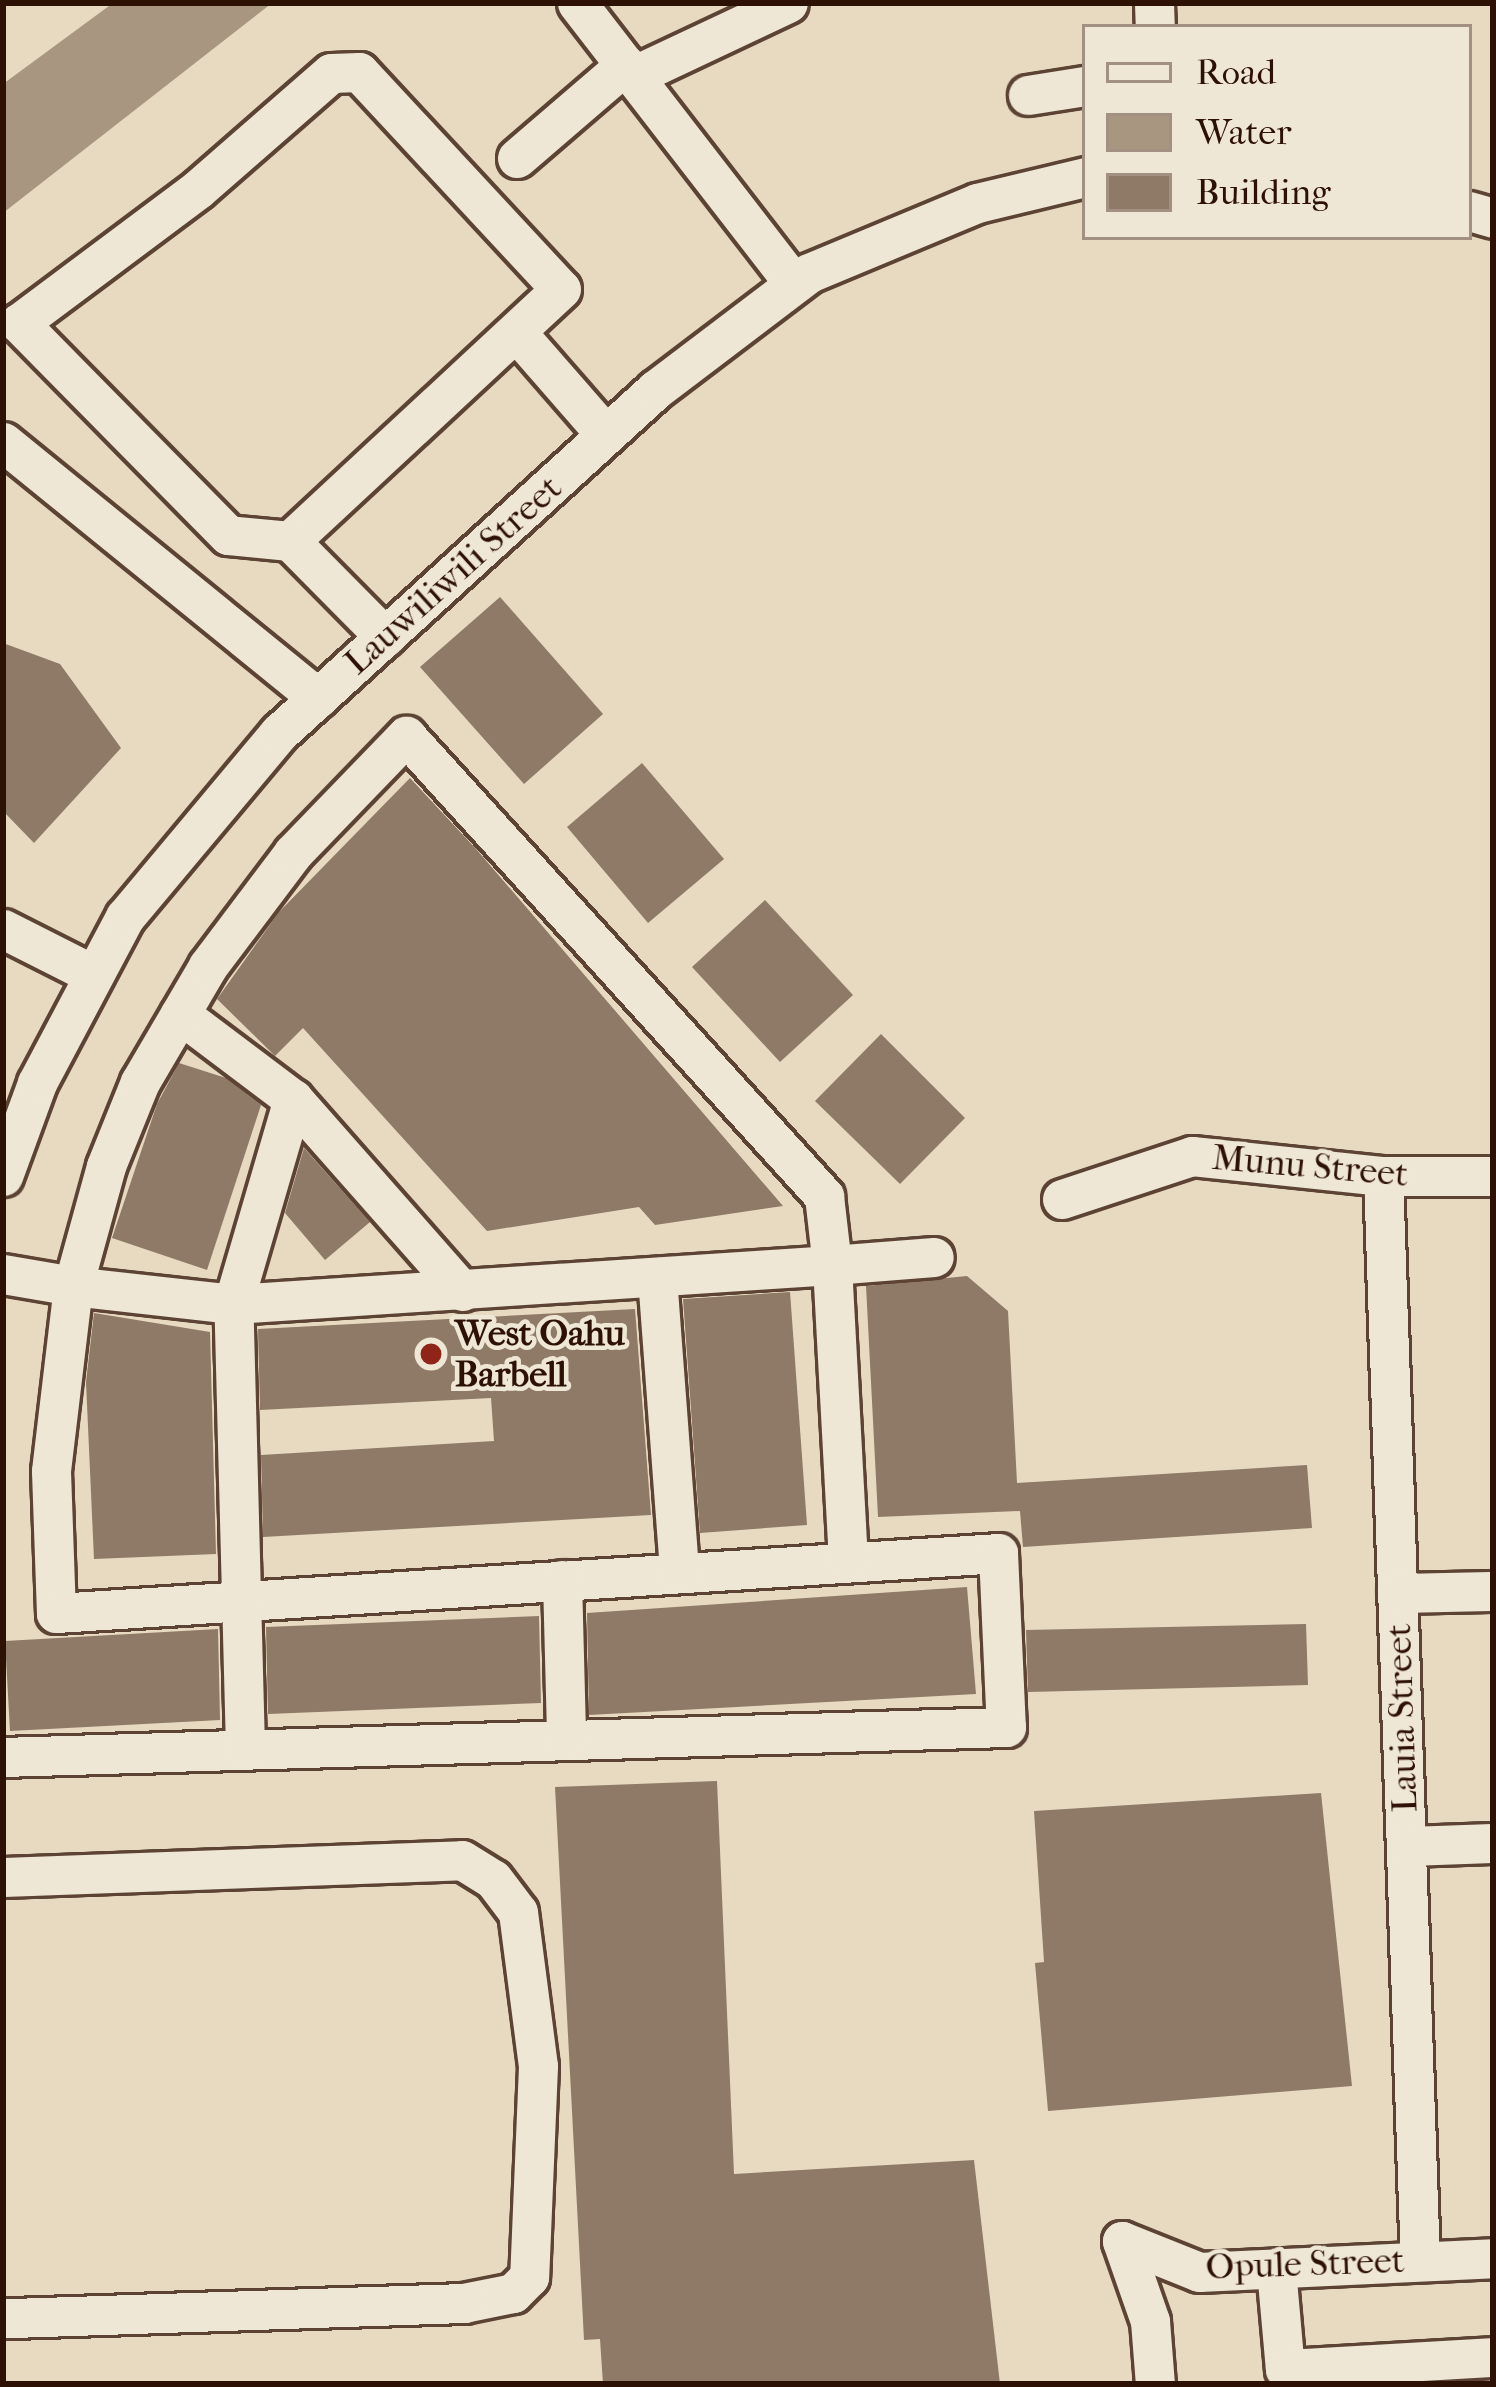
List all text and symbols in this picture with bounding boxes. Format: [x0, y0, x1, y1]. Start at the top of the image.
legend [1082, 24, 1472, 240]
text: Road [1196, 51, 1276, 93]
text: Water [1196, 111, 1291, 153]
text: Building [1196, 171, 1331, 213]
street label: Lauwiliwili Street [336, 466, 570, 684]
street label: Munu Street [1210, 1136, 1410, 1196]
place label: West Oahu Barbell [455, 1311, 625, 1396]
marker: West Oahu Barbell [418, 1341, 444, 1367]
street label: Lauia Street [1377, 1623, 1427, 1813]
street label: Opule Street [1205, 2239, 1405, 2289]

